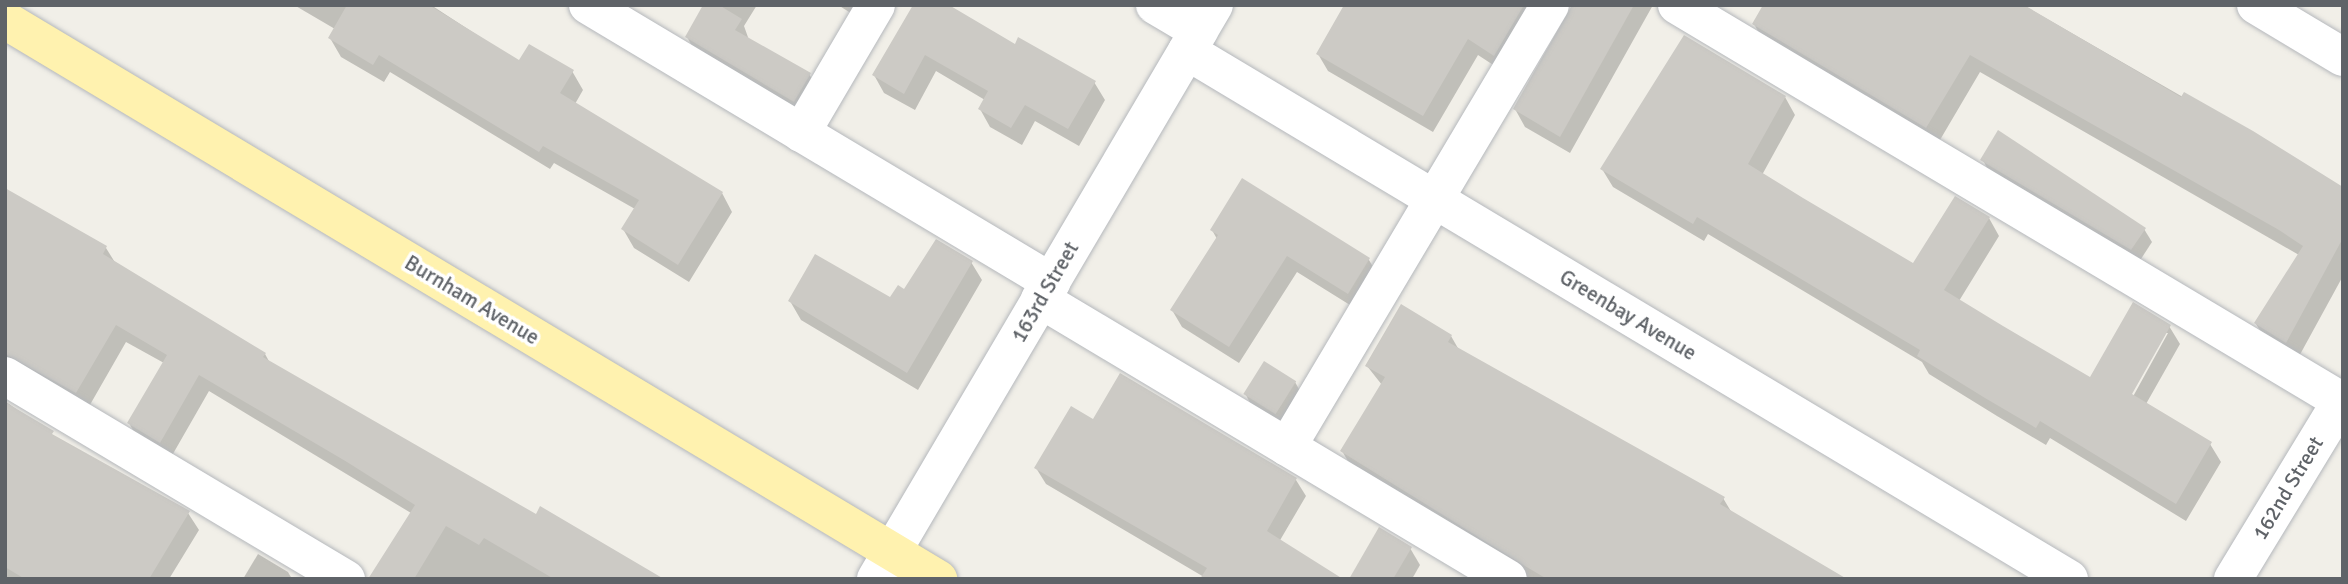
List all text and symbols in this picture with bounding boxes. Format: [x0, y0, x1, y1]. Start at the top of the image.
street label: 163rd Street [1006, 237, 1084, 347]
street label: Burnham Avenue [400, 250, 544, 350]
street label: Greenbay Avenue [1555, 264, 1701, 366]
street label: 162nd Street [2247, 432, 2329, 544]

